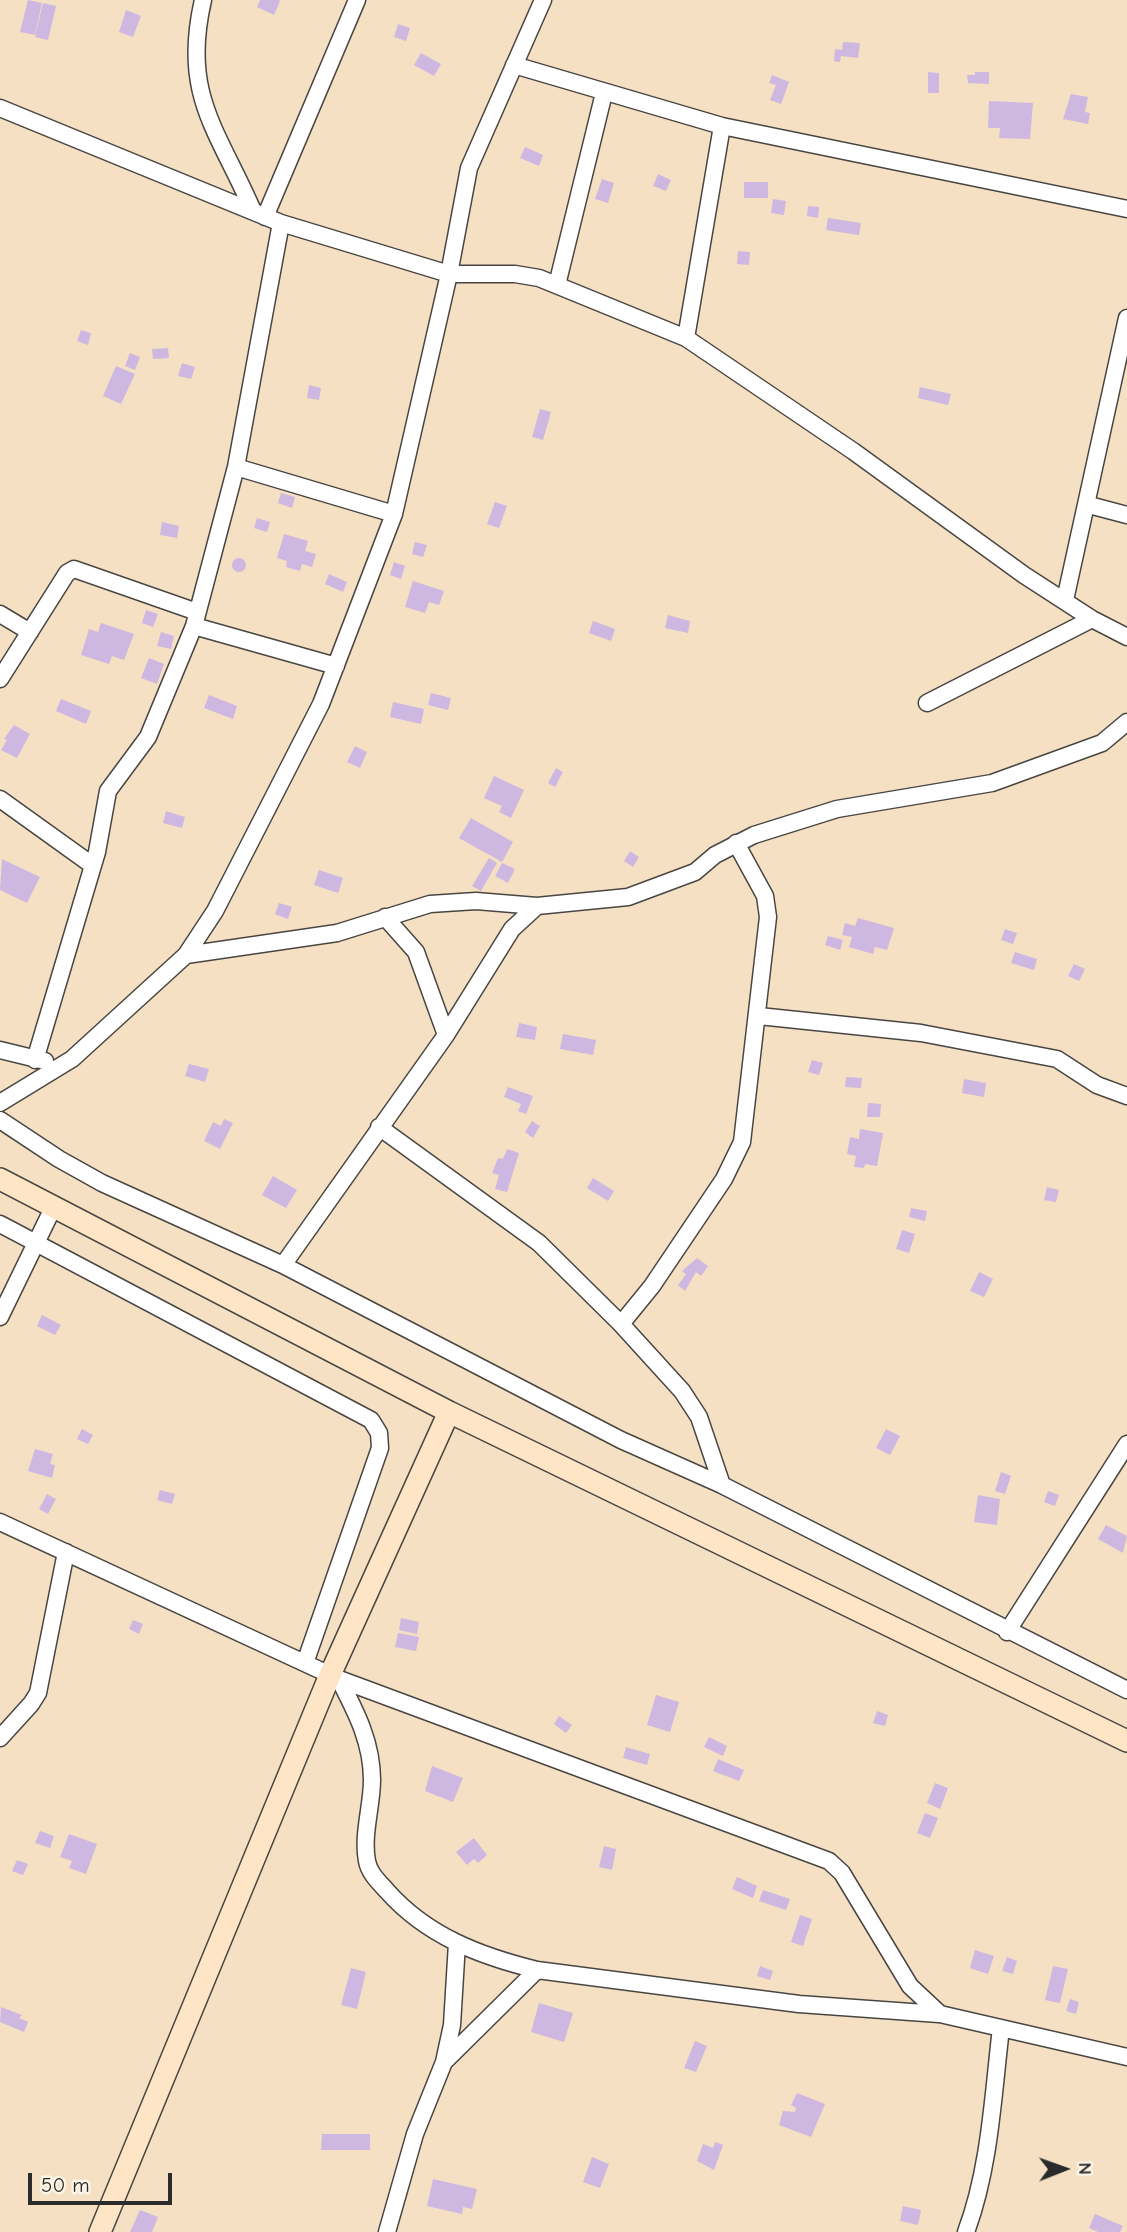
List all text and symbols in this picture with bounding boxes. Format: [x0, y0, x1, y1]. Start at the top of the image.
north arrow [1029, 2134, 1099, 2204]
scale bar [32, 2158, 175, 2202]
text: N [1074, 2162, 1096, 2175]
text: 50 m [41, 2173, 90, 2197]

